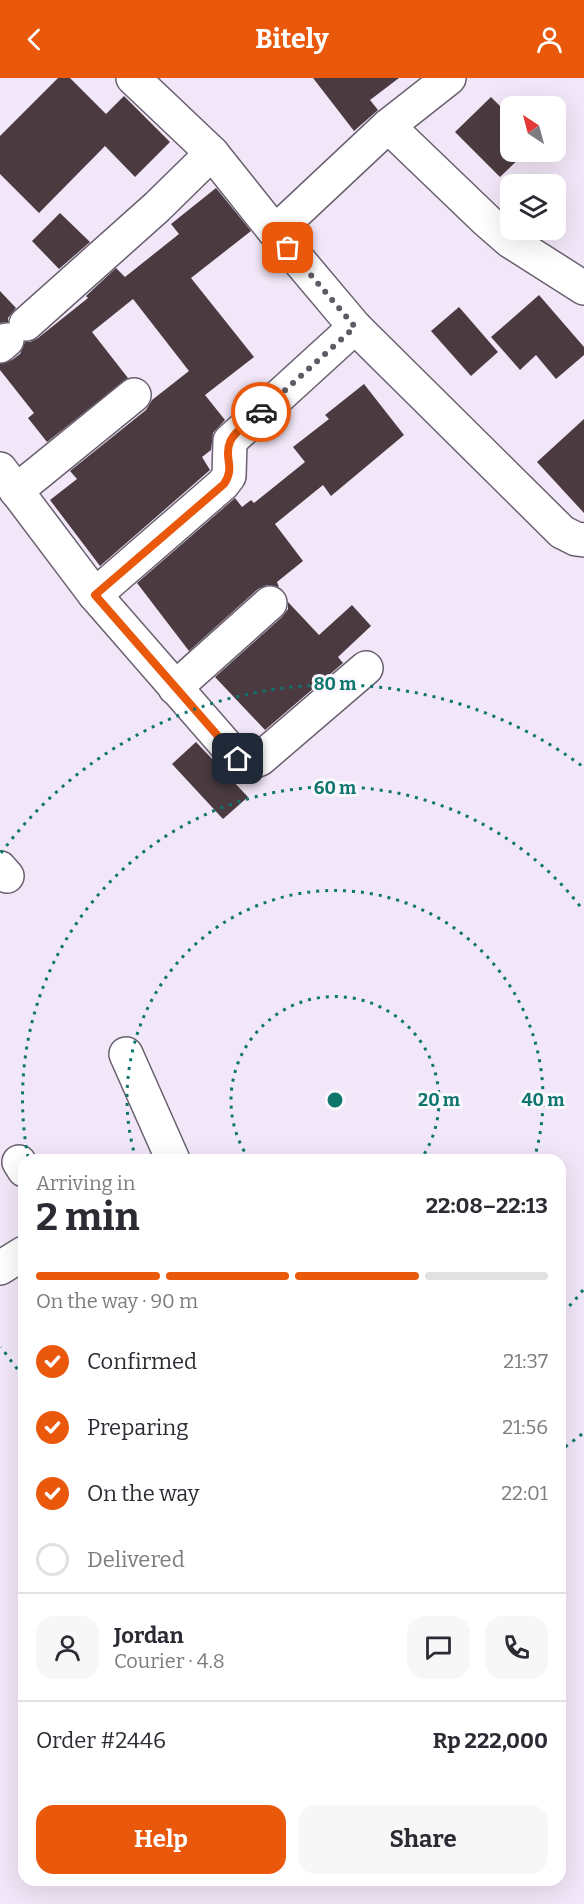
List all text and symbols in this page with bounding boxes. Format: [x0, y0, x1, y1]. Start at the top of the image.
icon: back [18, 23, 51, 56]
text: Bitely [255, 23, 329, 55]
icon: person [533, 23, 566, 56]
north arrow [500, 96, 566, 162]
map controls [500, 96, 566, 240]
button: layers [500, 174, 566, 240]
pin [262, 222, 313, 273]
icon: bag [271, 231, 304, 264]
courier [231, 382, 291, 442]
icon: car [245, 396, 278, 429]
text: 80 m [314, 673, 356, 695]
pin [212, 733, 263, 784]
icon: home [221, 742, 254, 775]
text: 60 m [314, 777, 356, 799]
text: 20 m [418, 1089, 460, 1111]
text: 40 m [522, 1089, 564, 1111]
centre of rings [325, 1090, 345, 1110]
text: Arriving in [36, 1171, 135, 1195]
text: 22:08–22:13 [426, 1192, 548, 1219]
text: 2 min [36, 1194, 140, 1240]
text: On the way · 90 m [36, 1289, 198, 1313]
icon: check [36, 1345, 69, 1378]
text: Confirmed [87, 1348, 197, 1375]
text: 21:37 [503, 1349, 548, 1373]
icon: check [36, 1411, 69, 1444]
text: Preparing [87, 1414, 189, 1441]
text: 21:56 [502, 1415, 548, 1439]
icon: check [36, 1477, 69, 1510]
text: On the way [87, 1480, 199, 1507]
text: 22:01 [501, 1481, 548, 1505]
text: Delivered [87, 1546, 185, 1573]
button: person [36, 1616, 99, 1679]
button: chat [407, 1616, 470, 1679]
button: phone [485, 1616, 548, 1679]
text: Jordan [114, 1622, 184, 1649]
text: Courier · 4.8 [114, 1649, 225, 1673]
text: Order #2446 [36, 1727, 166, 1754]
text: Rp 222,000 [433, 1727, 548, 1754]
button: Help [36, 1805, 286, 1874]
button: Share [298, 1805, 548, 1874]

